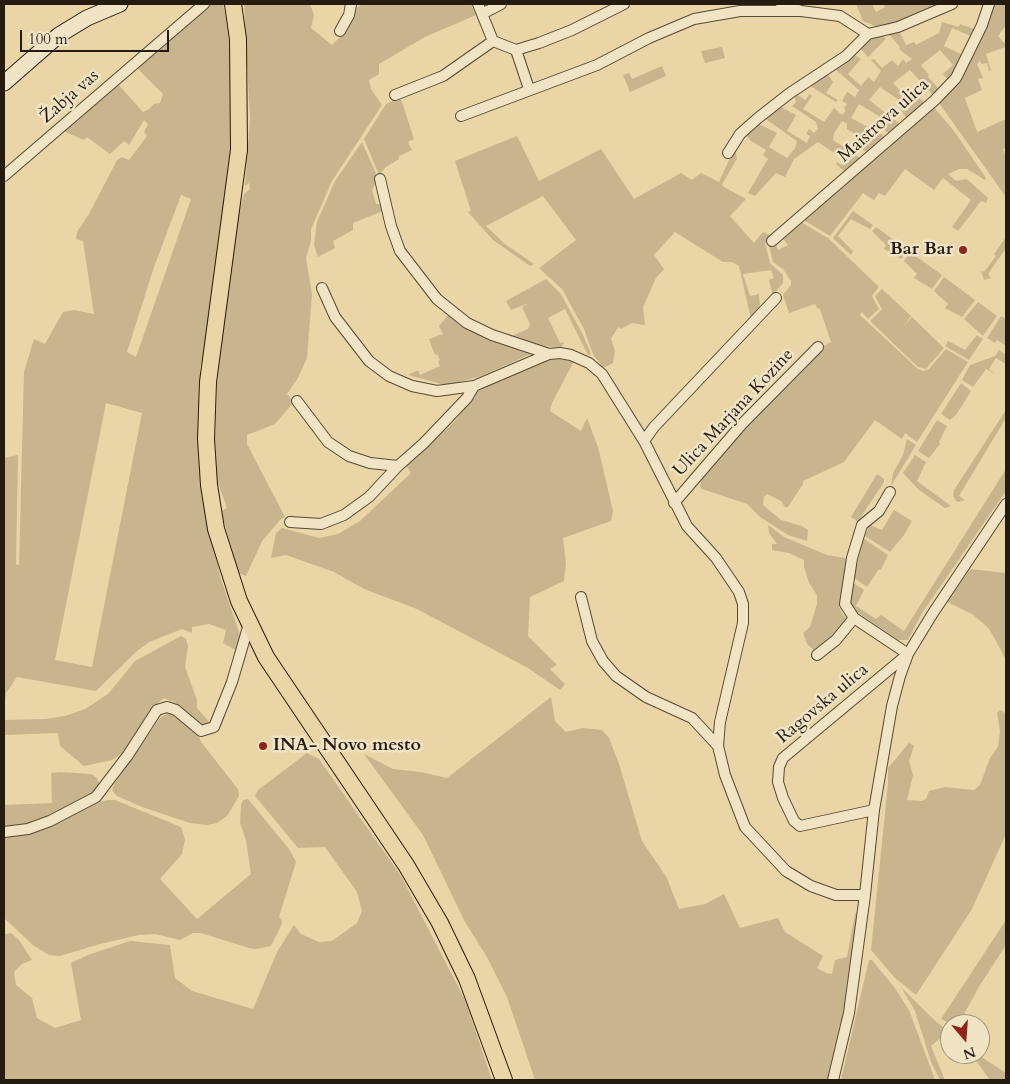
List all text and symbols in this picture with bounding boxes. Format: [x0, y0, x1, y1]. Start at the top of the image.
scale bar [22, 20, 171, 52]
text: 100 m [28, 29, 68, 49]
street label: Žabja vas [36, 66, 104, 128]
street label: Maistrova ulica [834, 74, 934, 168]
place label: Bar Bar [890, 239, 953, 261]
marker: Bar Bar [957, 244, 969, 256]
street label: Ulica Marjana Kozine [669, 345, 799, 481]
street label: Ragovska ulica [773, 659, 873, 749]
place label: INA- Novo mesto [273, 735, 421, 757]
marker: INA- Novo mesto [257, 740, 269, 752]
north arrow [940, 1014, 990, 1064]
text: N [961, 1042, 978, 1064]

